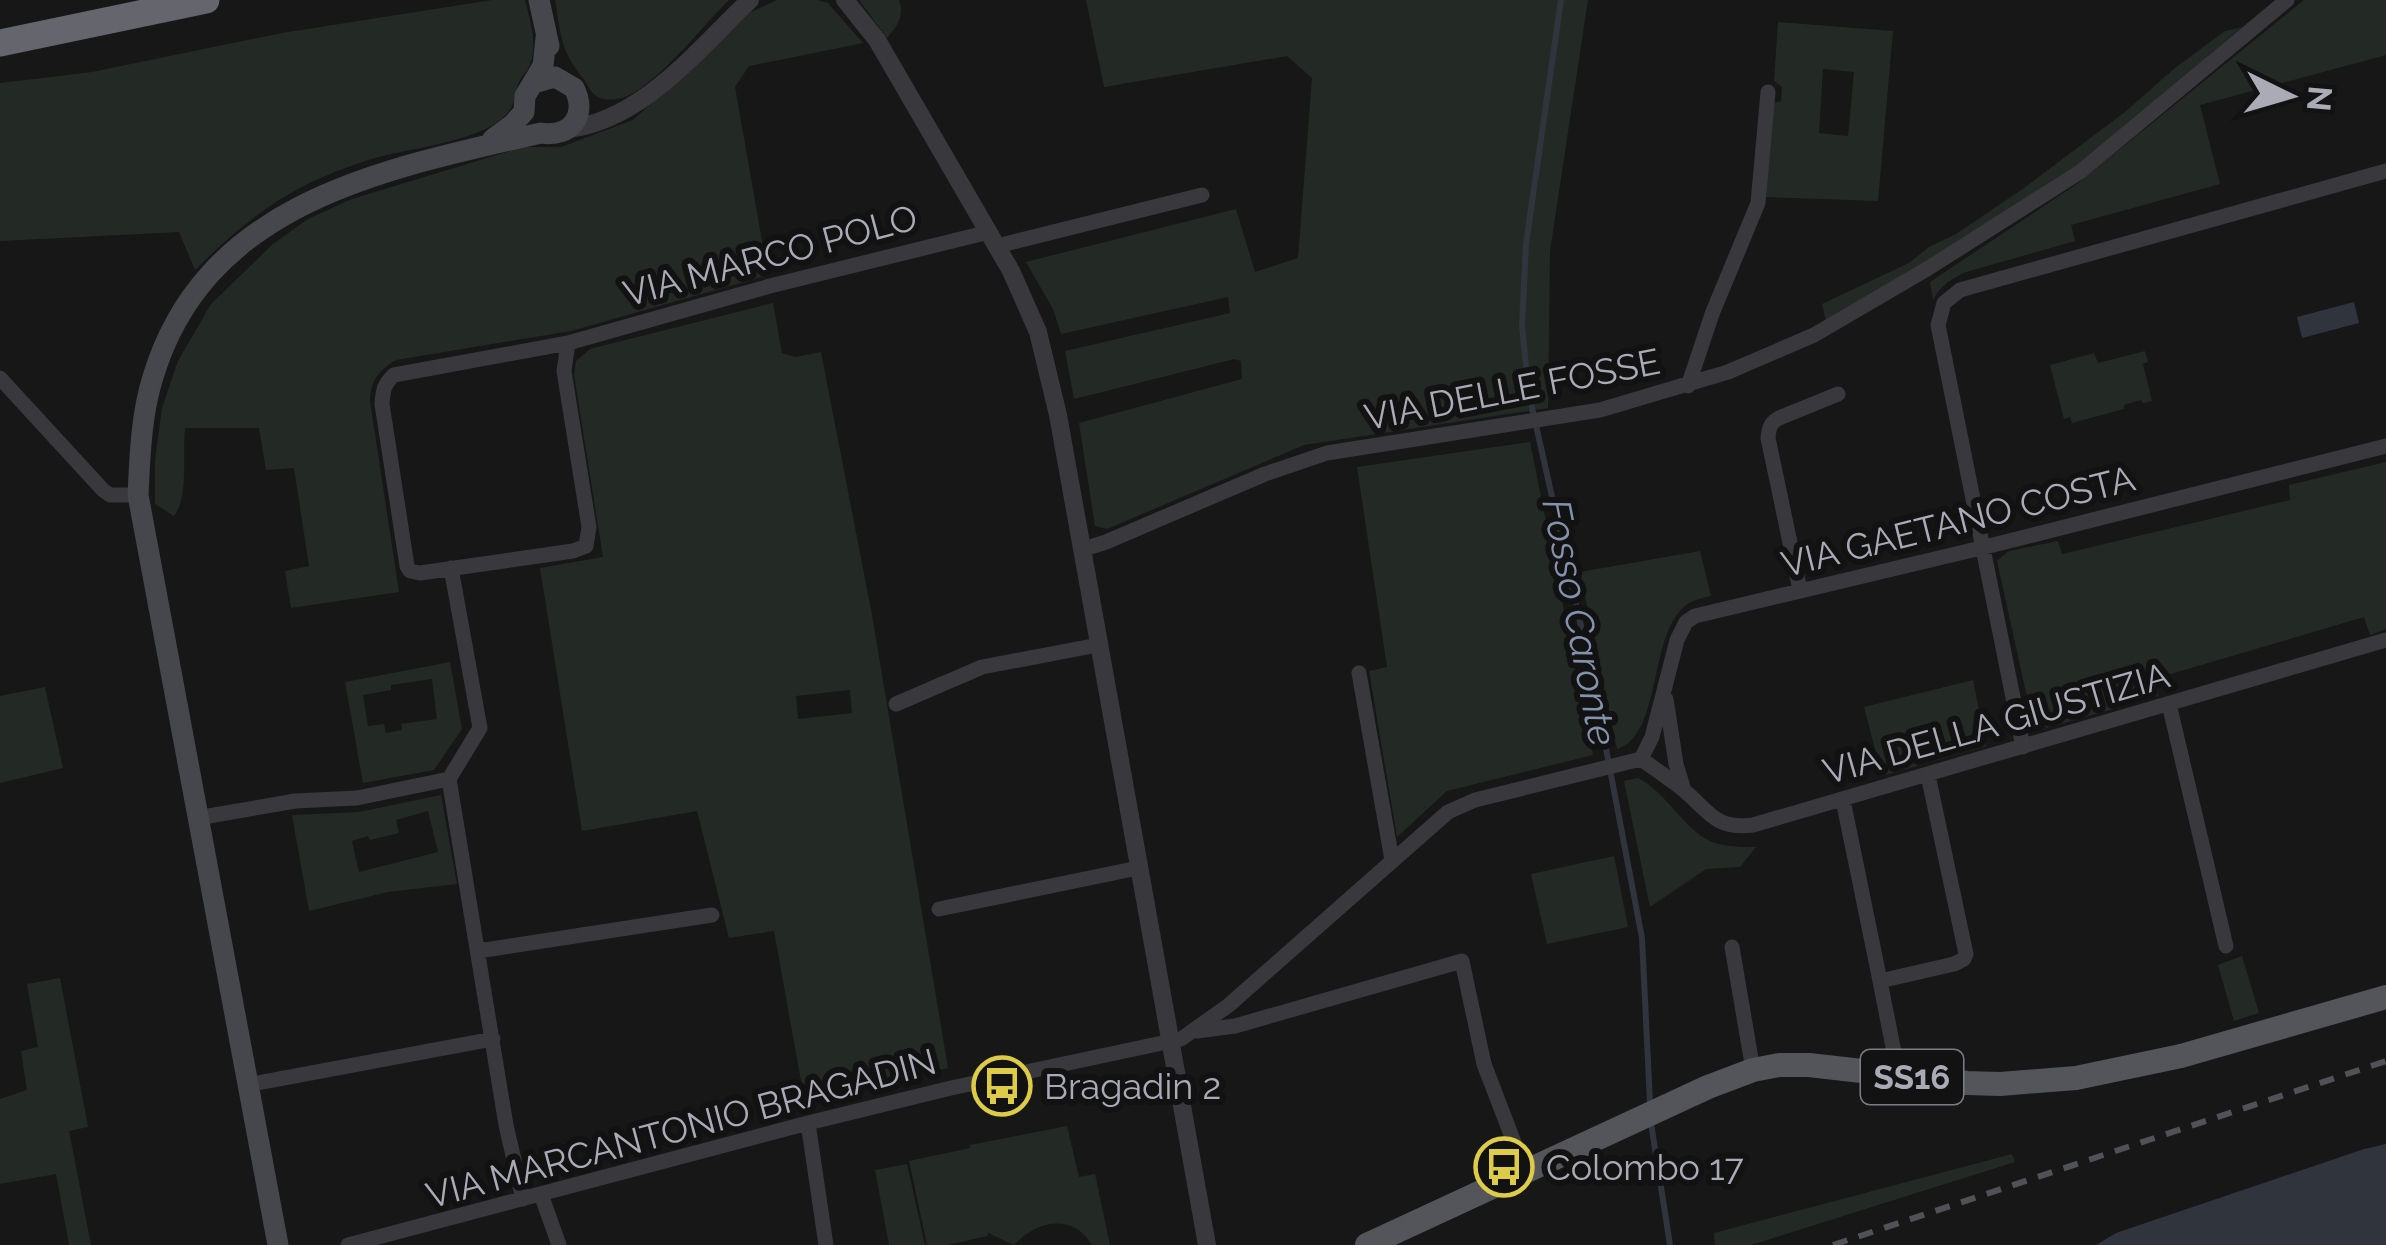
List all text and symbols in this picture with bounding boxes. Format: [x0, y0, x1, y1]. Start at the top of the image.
north arrow [2230, 36, 2350, 156]
text: N [2299, 84, 2340, 113]
street label: VIA MARCO POLO [619, 196, 921, 314]
street label: VIA DELLE FOSSE [1361, 340, 1663, 438]
street label: VIA GAETANO COSTA [1777, 457, 2139, 585]
water label: Fosso Caronte [1534, 495, 1626, 749]
street label: VIA DELLA GIUSTIZIA [1818, 653, 2174, 793]
street label: VIA MARCANTONIO BRAGADIN [422, 1040, 940, 1216]
road number: SS16 [1861, 1050, 1963, 1104]
bus stop icon: Bragadin 2 [971, 1055, 1033, 1117]
place label: Bragadin 2 [1044, 1065, 1221, 1107]
bus stop icon: Colombo 17 [1473, 1136, 1535, 1198]
place label: Colombo 17 [1546, 1146, 1744, 1188]

